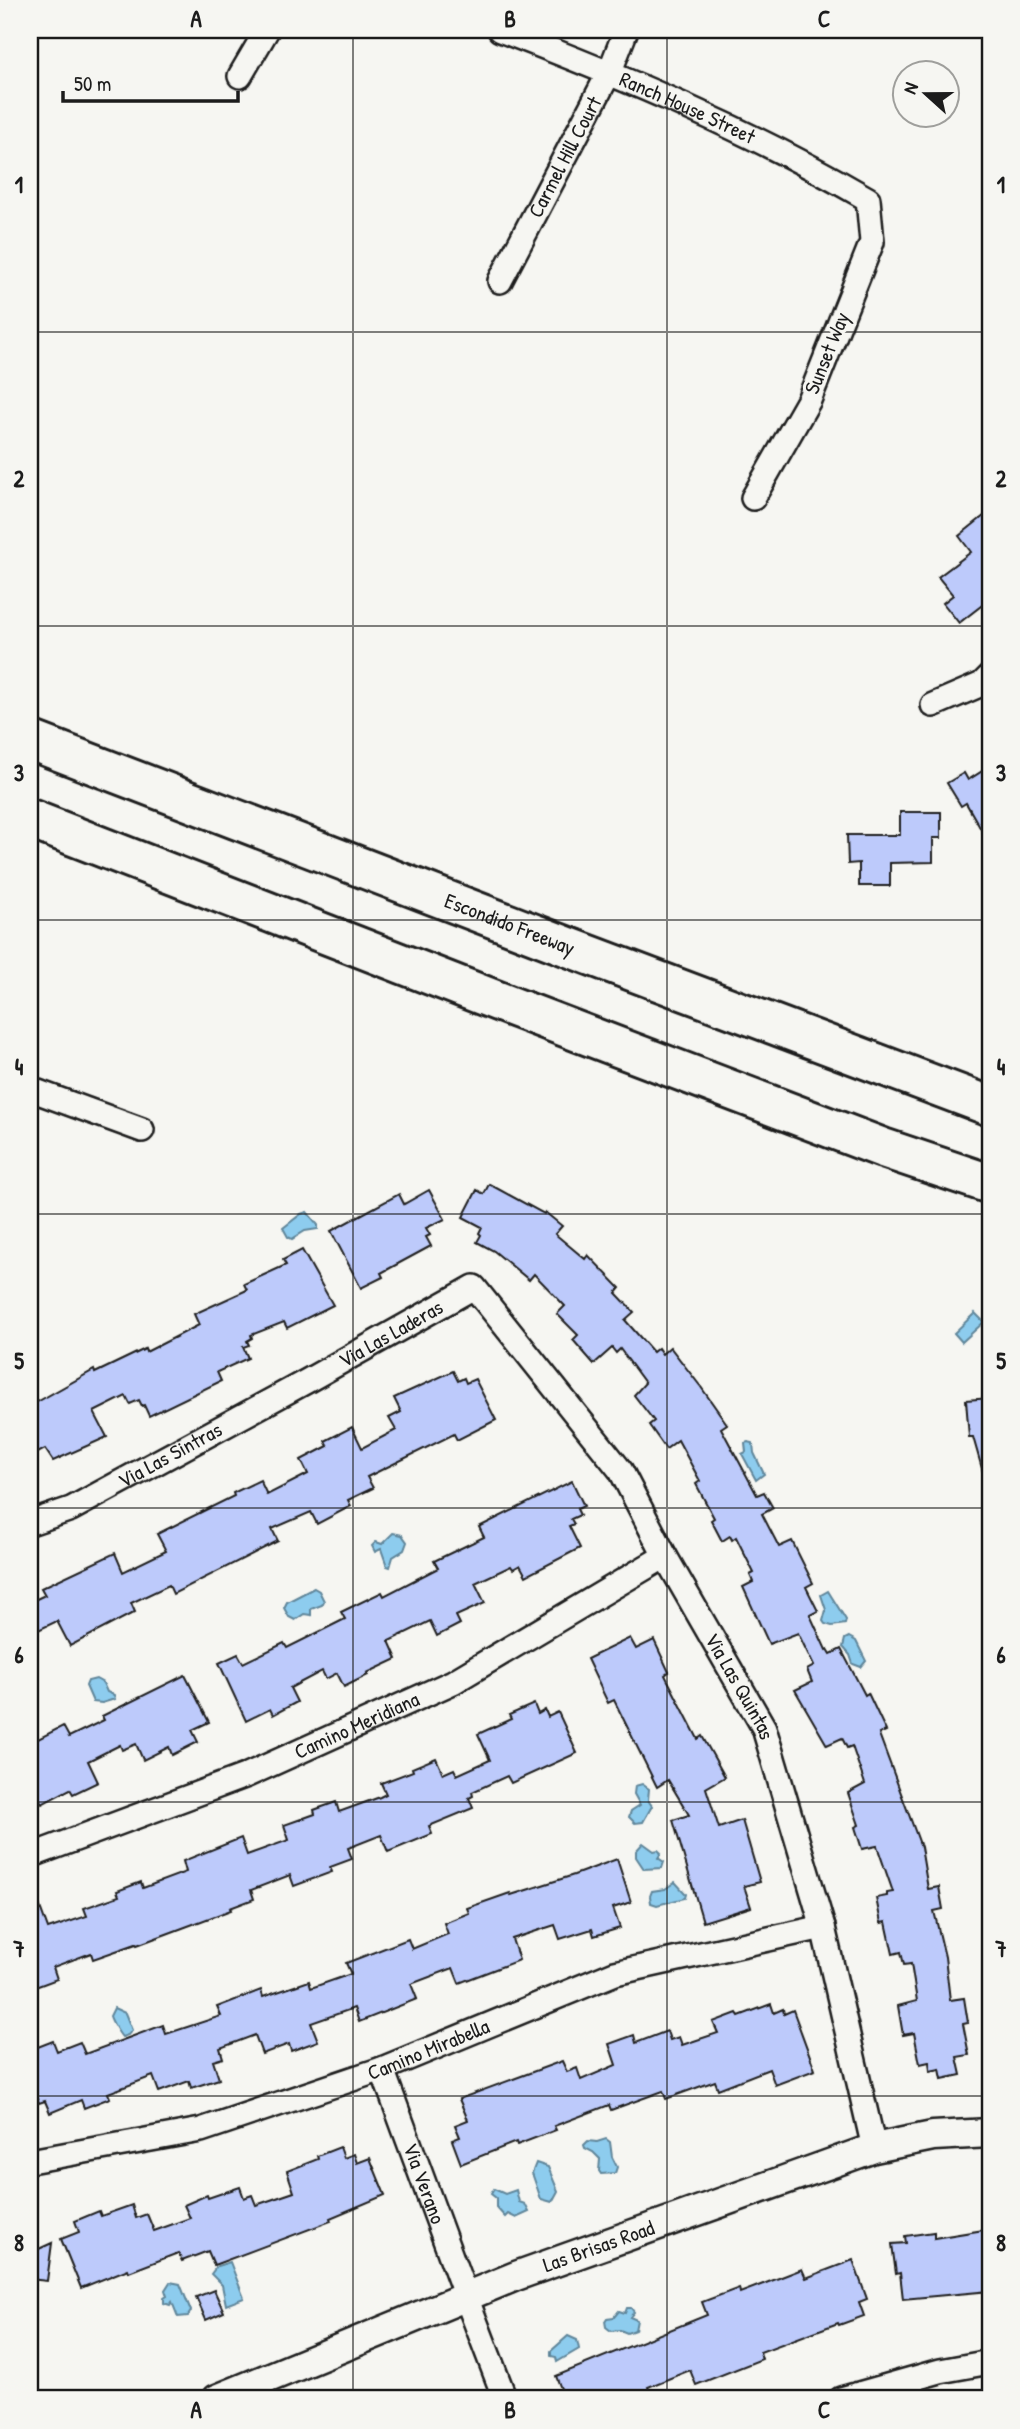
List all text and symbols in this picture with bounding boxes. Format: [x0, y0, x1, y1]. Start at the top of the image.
text: A [190, 3, 202, 34]
text: B [504, 3, 516, 34]
text: C [818, 3, 830, 34]
scale bar [63, 60, 238, 104]
north arrow [890, 60, 960, 130]
street label: Ranch House Street [615, 64, 761, 151]
text: 50 m [74, 69, 111, 98]
text: N [896, 79, 924, 97]
street label: Carmel Hill Court [521, 90, 609, 222]
text: 1 [15, 169, 23, 200]
text: 1 [997, 169, 1005, 200]
street label: Sunset Way [797, 307, 856, 398]
text: 2 [14, 463, 25, 494]
text: 2 [996, 463, 1007, 494]
text: 3 [14, 757, 24, 788]
text: 3 [996, 757, 1006, 788]
street label: Escondido Freeway [441, 886, 579, 962]
text: 4 [15, 1051, 24, 1082]
text: 4 [997, 1051, 1006, 1082]
street label: Via Las Laderas [333, 1292, 448, 1374]
text: 5 [14, 1345, 24, 1376]
text: 5 [996, 1345, 1006, 1376]
street label: Via Las Sintras [113, 1415, 227, 1495]
street label: Via Las Quintas [698, 1627, 782, 1743]
text: 6 [14, 1639, 24, 1670]
text: 6 [996, 1639, 1006, 1670]
street label: Camino Meridiana [289, 1684, 424, 1766]
text: 7 [12, 1933, 25, 1964]
text: 7 [994, 1933, 1007, 1964]
street label: Camino Mirabella [363, 2011, 494, 2087]
street label: Via Verano [397, 2139, 453, 2228]
street label: Las Brisas Road [539, 2213, 658, 2279]
text: 8 [14, 2227, 24, 2258]
text: 8 [996, 2227, 1006, 2258]
text: A [190, 2394, 202, 2425]
text: B [504, 2394, 516, 2425]
text: C [818, 2394, 830, 2425]

